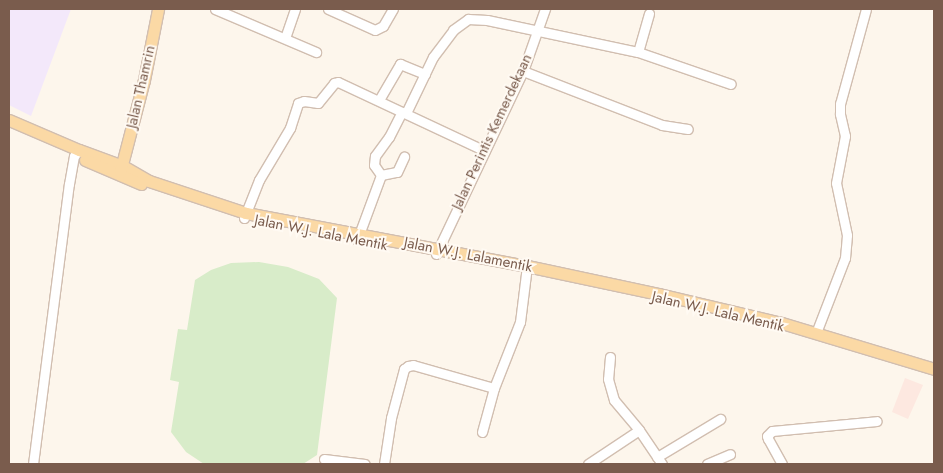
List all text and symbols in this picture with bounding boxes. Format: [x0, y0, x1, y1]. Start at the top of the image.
street label: Jalan Thamrin [123, 44, 159, 130]
street label: Jalan Perintis Kemerdekaan [448, 51, 536, 213]
street label: Jalan W.J. Lala Mentik [253, 211, 389, 255]
street label: Jalan W.J. Lalamentik [402, 234, 534, 276]
street label: Jalan W.J. Lala Mentik [650, 288, 786, 336]

